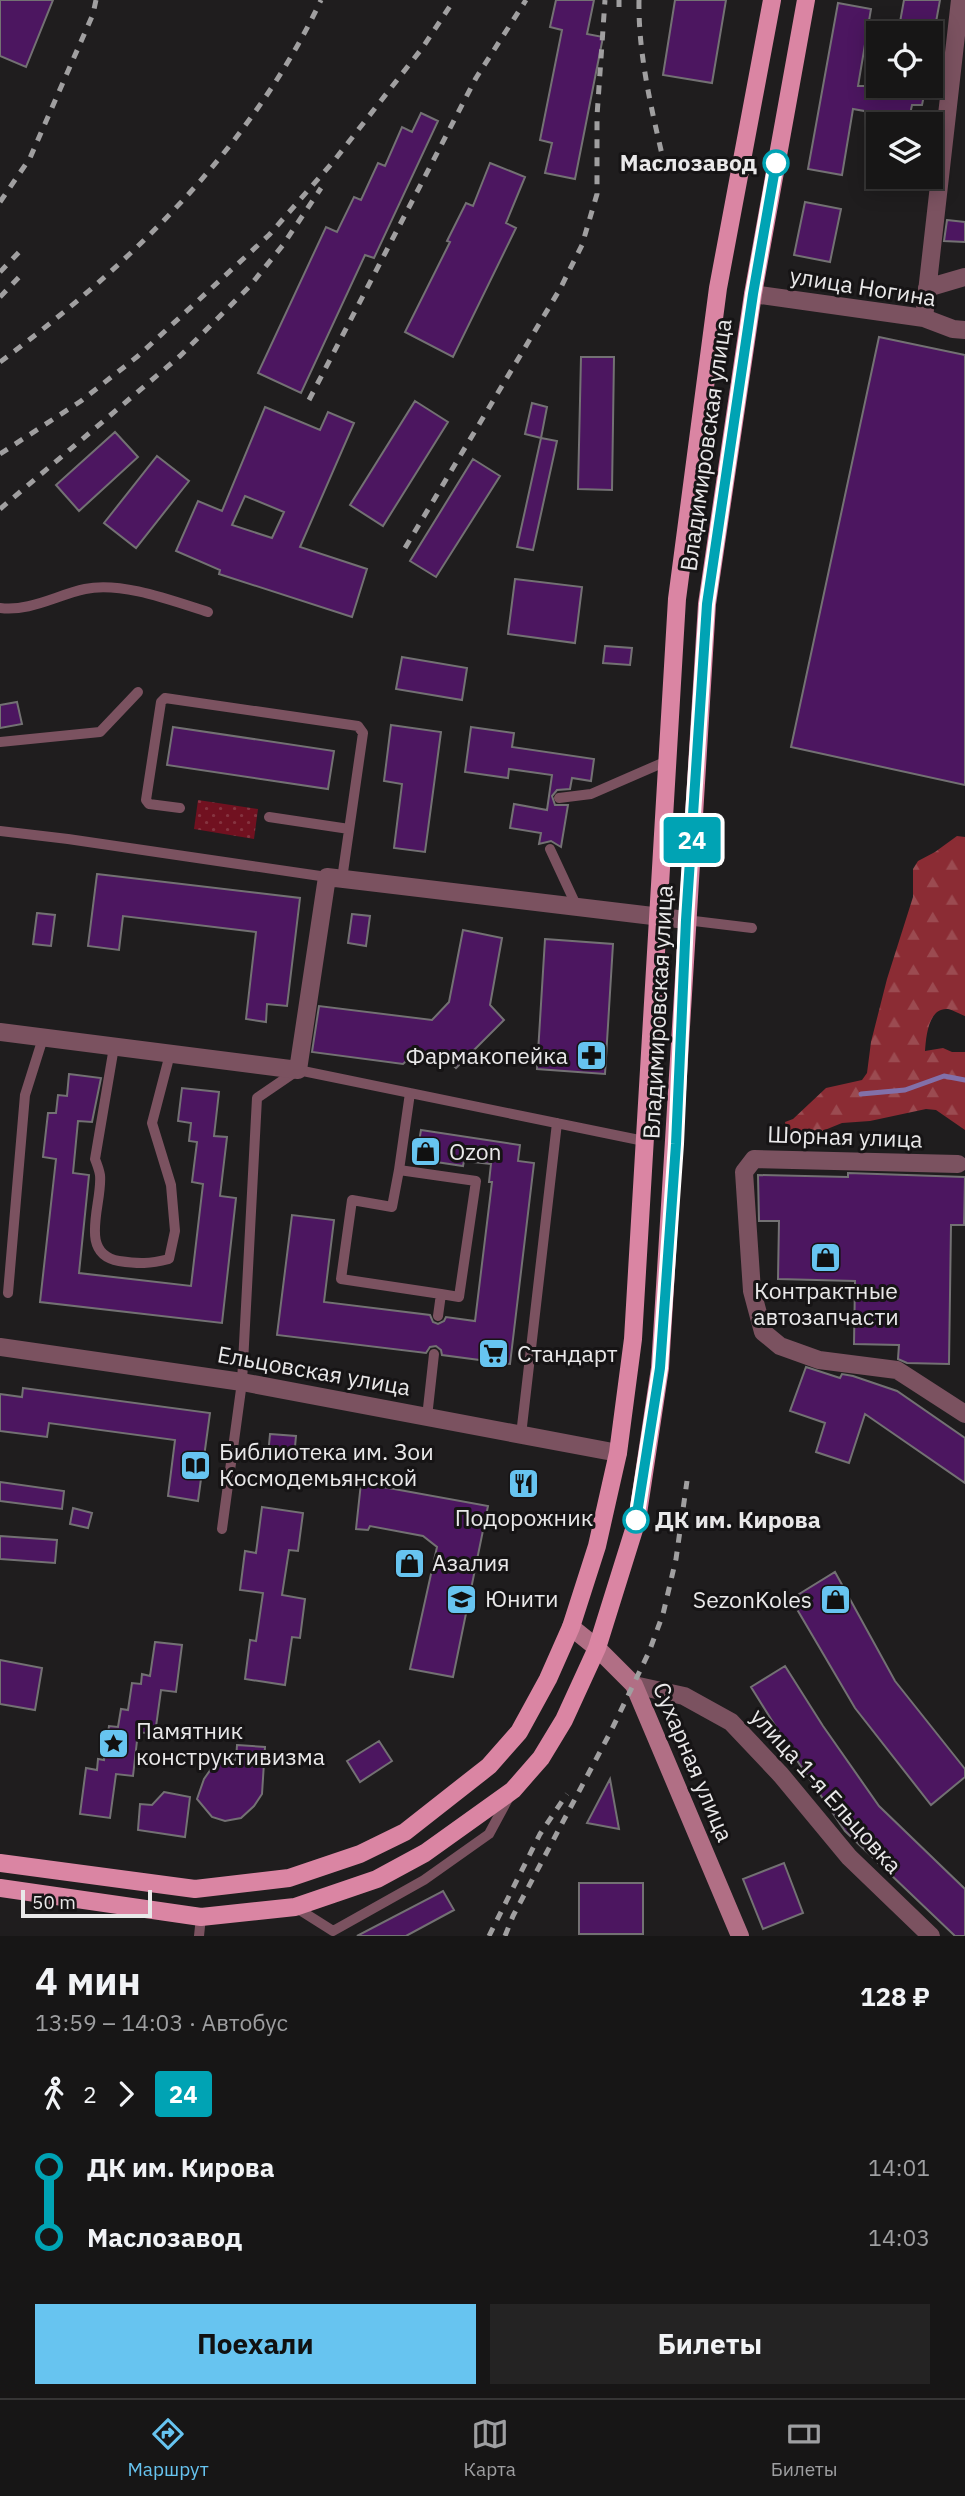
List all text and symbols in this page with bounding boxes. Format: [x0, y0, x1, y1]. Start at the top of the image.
map controls [866, 21, 943, 189]
button: locate [866, 21, 943, 98]
button: layers [866, 112, 943, 189]
place label: Маслозавод [620, 147, 757, 177]
marker: Маслозавод [763, 150, 789, 176]
street label: улица Ногина [788, 260, 938, 312]
street label: Владимировская улица [672, 317, 738, 573]
line badge: 24 [660, 817, 724, 863]
text: 24 [678, 824, 706, 856]
street label: Владимировская улица [635, 884, 679, 1140]
pharmacy icon: Фармакопейка [574, 1039, 608, 1073]
place label: Фармакопейка [405, 1040, 568, 1070]
street label: Шорная улица [767, 1118, 923, 1154]
shop icon: Ozon [409, 1135, 443, 1169]
place label: Ozon [449, 1136, 502, 1166]
shop icon: Контрактные автозапчасти [809, 1240, 843, 1274]
place label: Контрактные автозапчасти [753, 1275, 899, 1331]
supermarket icon: Стандарт [477, 1337, 511, 1371]
street label: Ельцовская улица [215, 1338, 413, 1402]
place label: Стандарт [517, 1338, 618, 1368]
place label: Библиотека им. Зои Космодемьянской [219, 1436, 434, 1492]
library icon: Библиотека им. Зои Космодемьянской [179, 1448, 213, 1482]
restaurant icon: Подорожник [507, 1467, 541, 1501]
place label: Подорожник [455, 1502, 593, 1532]
place label: ДК им. Кирова [655, 1504, 821, 1534]
marker: ДК им. Кирова [623, 1507, 649, 1533]
shop icon: Азалия [392, 1546, 426, 1580]
place label: Азалия [432, 1547, 510, 1577]
school or university icon: Юнити [445, 1582, 479, 1616]
place label: Юнити [485, 1583, 559, 1613]
shop icon: SezonKoles [818, 1583, 852, 1617]
place label: SezonKoles [693, 1584, 812, 1614]
street label: Сухарная улица [647, 1677, 741, 1846]
street label: улица 1-я Ельцовка [745, 1701, 909, 1879]
place label: Памятник конструктивизма [136, 1715, 325, 1771]
place icon: Памятник конструктивизма [96, 1727, 130, 1761]
scale bar [21, 1887, 152, 1919]
text: 50 m [32, 1890, 76, 1914]
text: 4 мин [35, 1956, 141, 2005]
text: 128 ₽ [860, 1979, 930, 2013]
text: 13:59 – 14:03 · Автобус [35, 2007, 288, 2037]
icon: walk [35, 2075, 73, 2113]
icon: forward [107, 2075, 145, 2113]
text: 24 [169, 2078, 198, 2110]
text: 2 [83, 2079, 97, 2109]
text: ДК им. Кирова [87, 2150, 275, 2184]
text: 14:01 [868, 2152, 930, 2182]
text: Маслозавод [87, 2220, 242, 2254]
text: 14:03 [868, 2222, 930, 2252]
button: Поехали [35, 2304, 476, 2384]
button: Билеты [490, 2304, 930, 2384]
tab: Маршрут [127, 2415, 209, 2481]
tab: Карта [464, 2415, 516, 2481]
tab: Билеты [771, 2415, 838, 2481]

